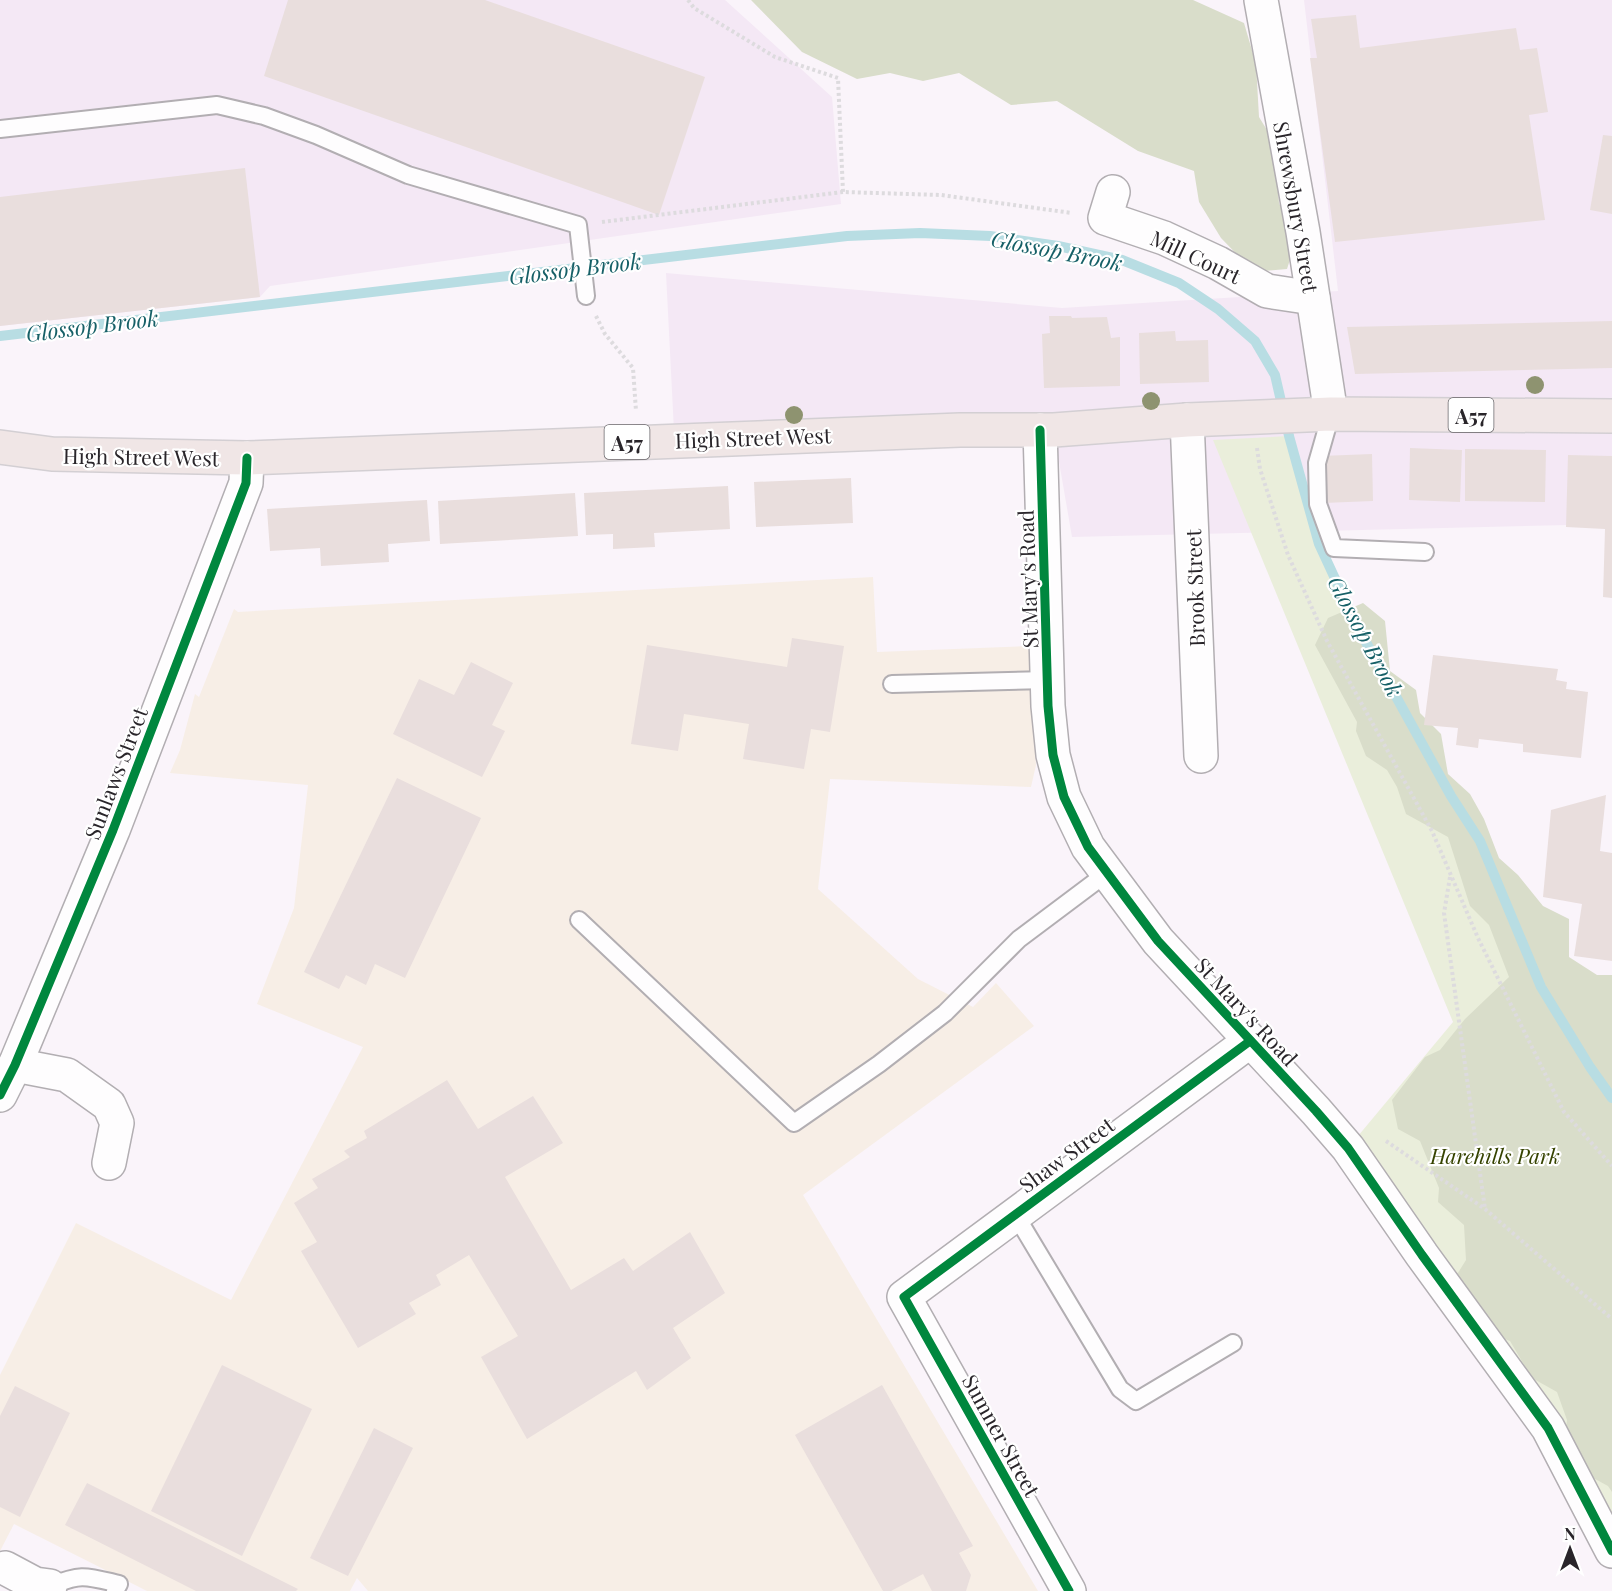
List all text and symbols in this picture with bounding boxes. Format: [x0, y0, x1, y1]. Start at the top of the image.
street label: Shrewsbury Street [1268, 119, 1326, 295]
water label: Glossop Brook [989, 223, 1125, 277]
street label: Mill Court [1146, 223, 1246, 289]
water label: Glossop Brook [507, 245, 643, 291]
water label: Glossop Brook [24, 302, 160, 348]
road number: A57 [1448, 398, 1494, 432]
street label: High Street West [674, 420, 832, 454]
road number: A57 [604, 425, 650, 459]
street label: High Street West [63, 441, 220, 471]
street label: St Mary's Road [1011, 509, 1043, 649]
street label: Brook Street [1178, 528, 1210, 647]
water label: Glossop Brook [1321, 570, 1411, 702]
street label: Sunlaws Street [77, 702, 153, 843]
street label: St Mary's Road [1190, 951, 1304, 1071]
street label: Shaw Street [1013, 1110, 1120, 1198]
park label: Harehills Park [1429, 1141, 1560, 1169]
street label: Sumner Street [957, 1369, 1047, 1502]
north arrow [1540, 1519, 1600, 1579]
text: N [1564, 1523, 1576, 1544]

